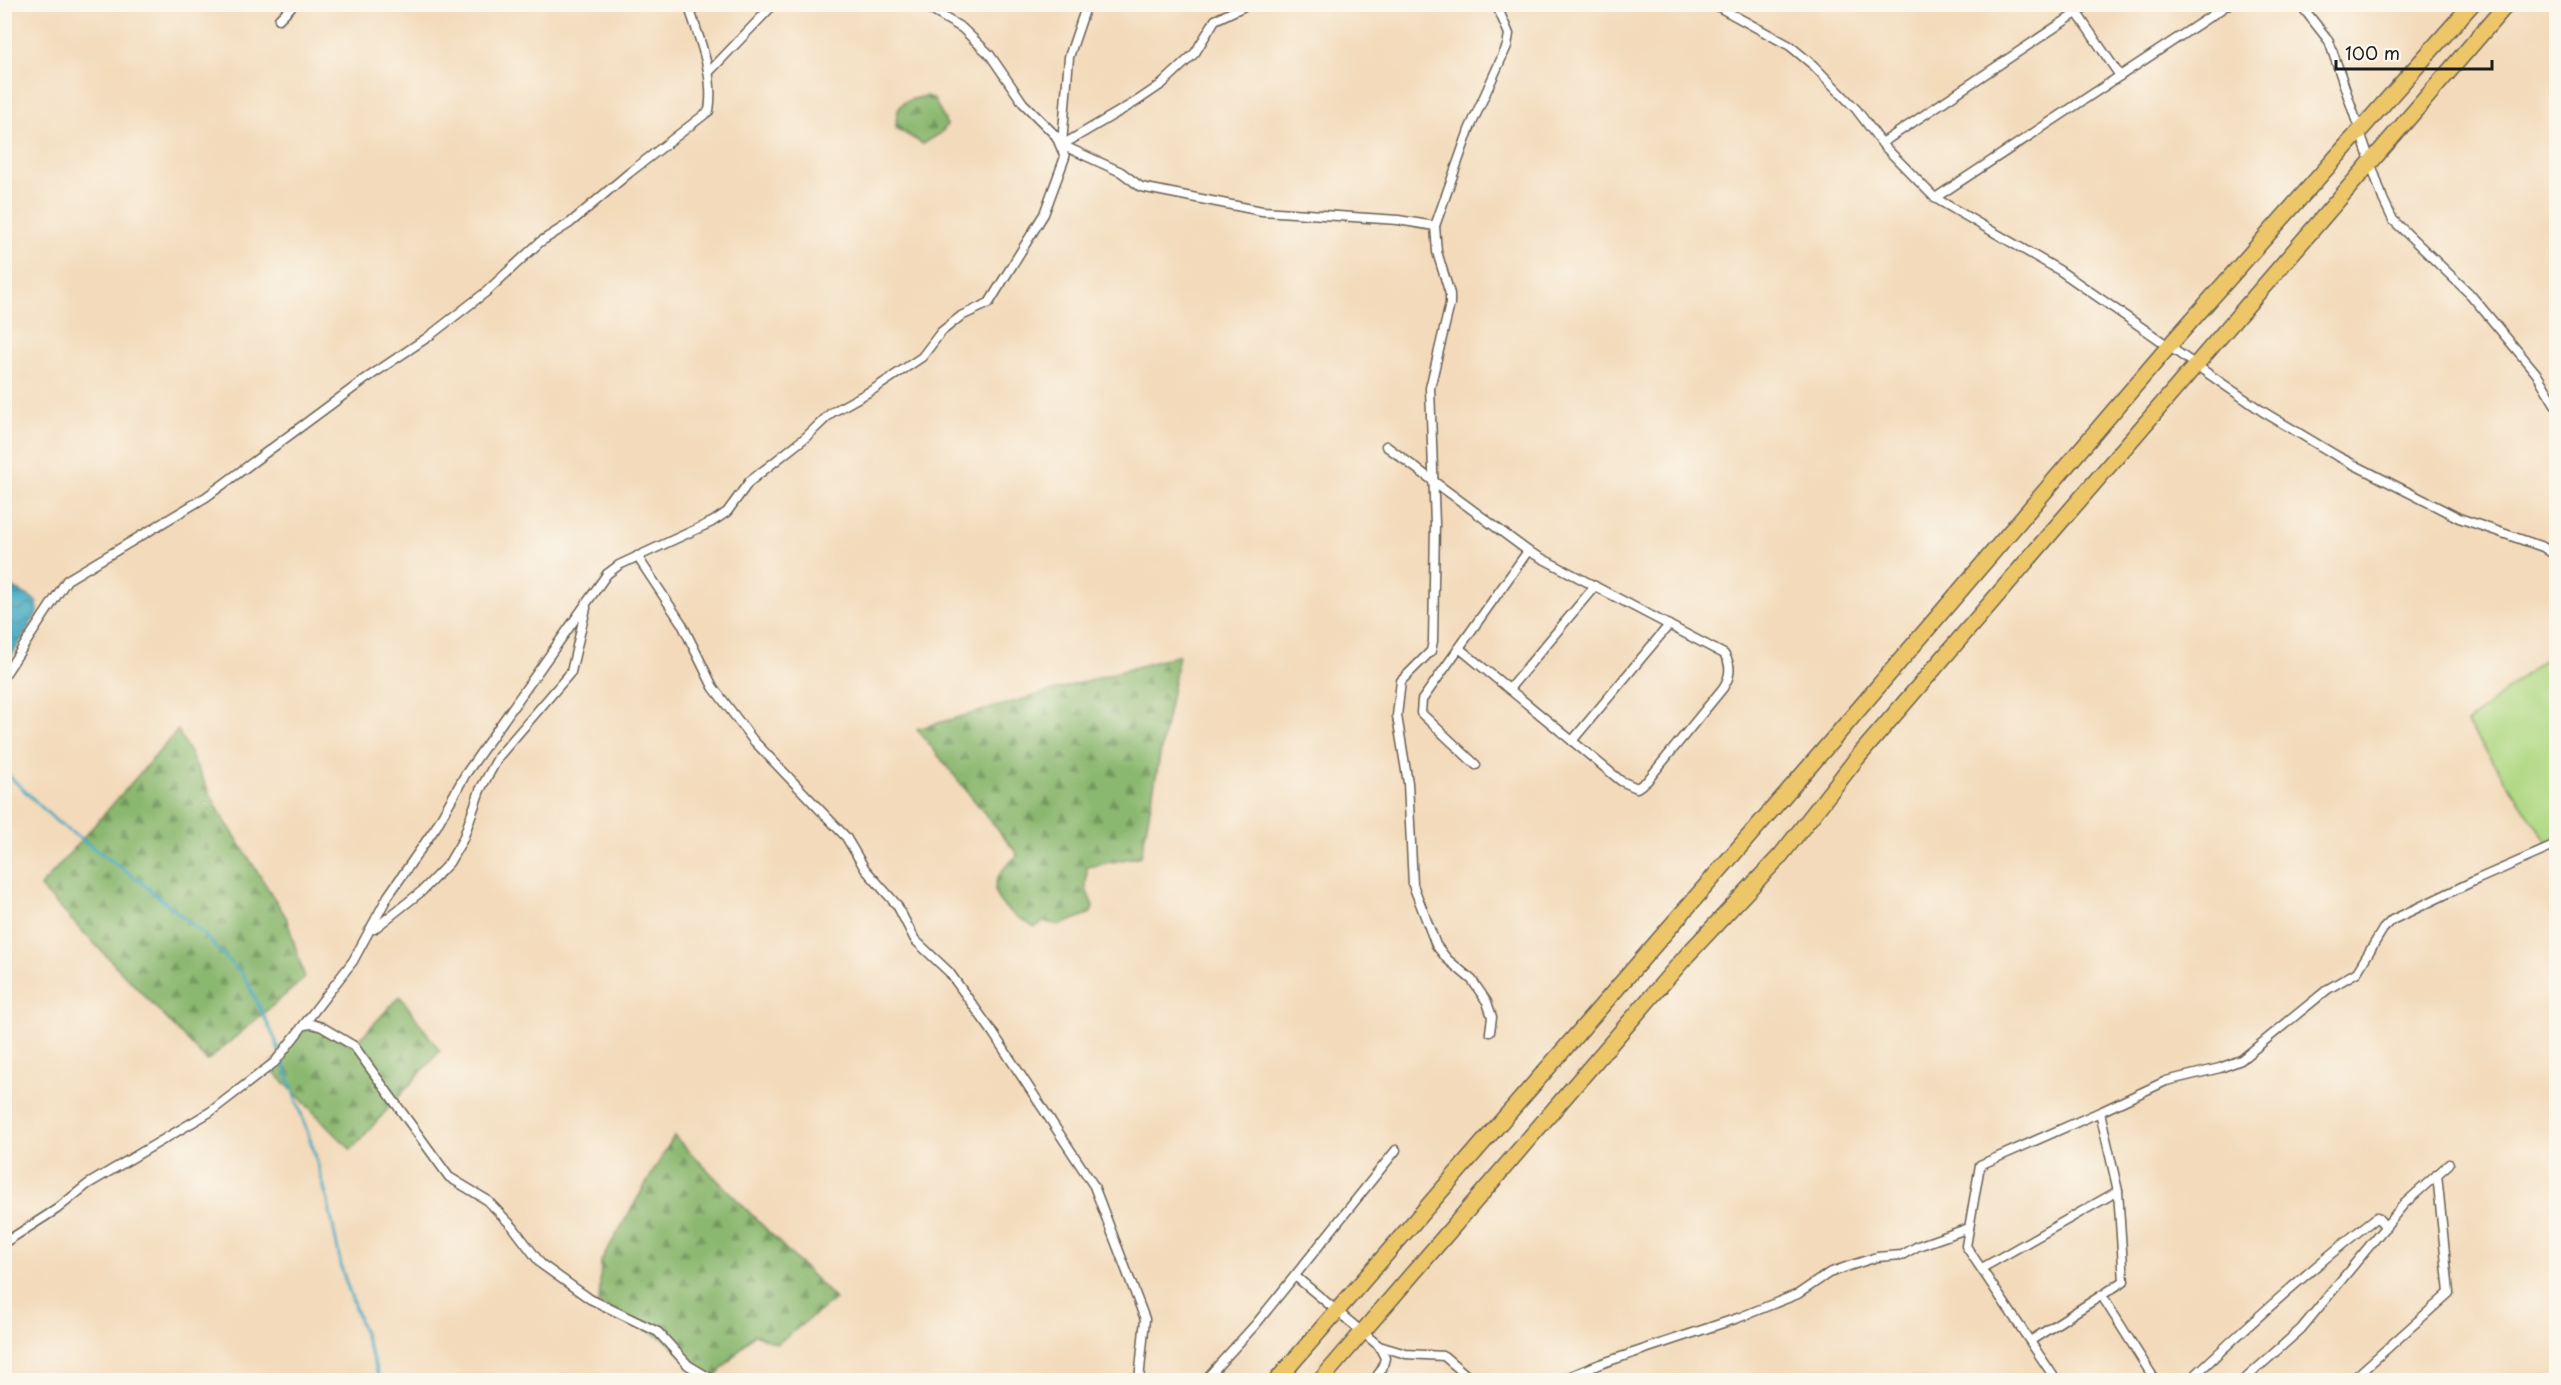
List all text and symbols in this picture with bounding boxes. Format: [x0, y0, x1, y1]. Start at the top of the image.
scale bar [2336, 33, 2492, 71]
text: 100 m [2345, 39, 2400, 66]

